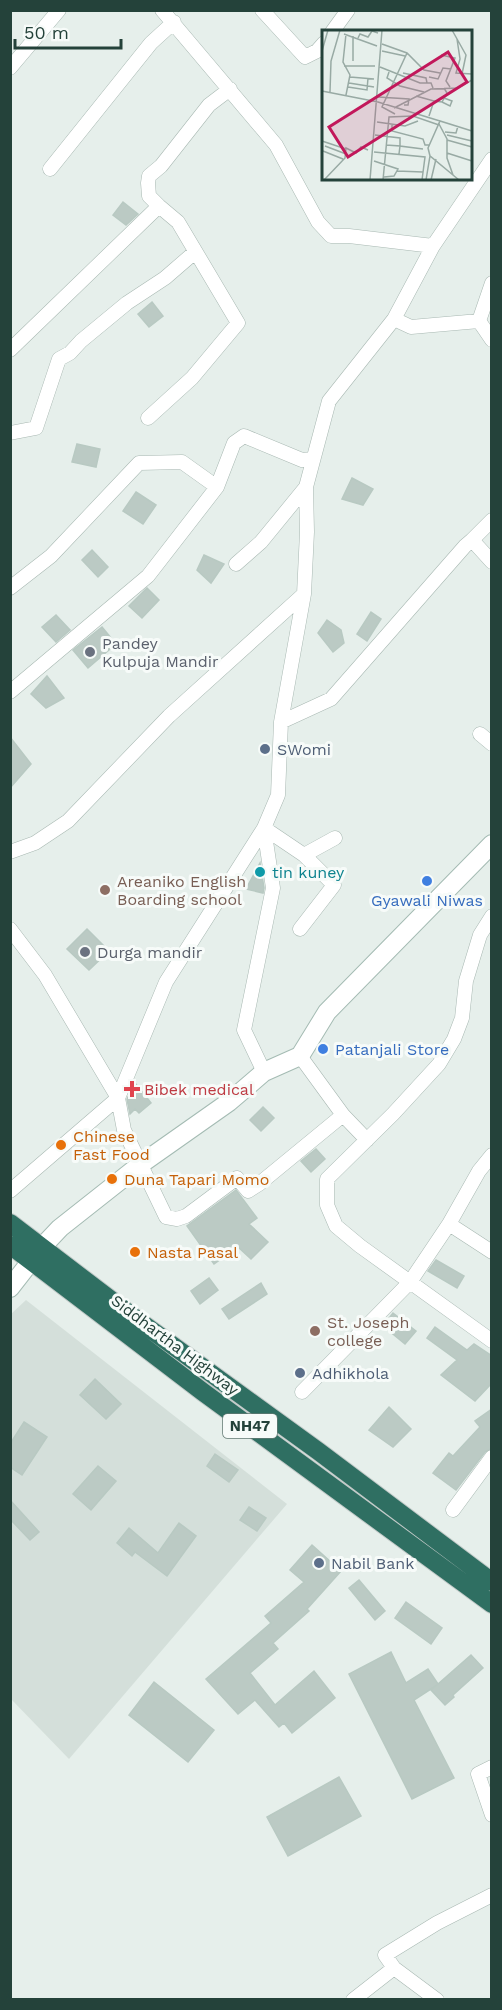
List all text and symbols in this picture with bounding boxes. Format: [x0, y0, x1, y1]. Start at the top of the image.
scale bar [15, 12, 122, 50]
text: 50 m [24, 22, 69, 43]
inset map [322, 30, 472, 180]
place label: Pandey Kulpuja Mandir [102, 634, 219, 671]
marker: Pandey Kulpuja Mandir [83, 645, 97, 659]
place label: SWomi [277, 740, 331, 759]
marker: SWomi [258, 742, 272, 756]
place label: tin kuney [272, 863, 345, 882]
marker: tin kuney [253, 865, 267, 879]
place label: Areaniko English Boarding school [117, 872, 246, 909]
marker: Gyawali Niwas [420, 874, 434, 888]
marker: Areaniko English Boarding school [98, 883, 112, 897]
place label: Gyawali Niwas [371, 891, 483, 910]
place label: Durga mandir [97, 943, 203, 962]
marker: Durga mandir [78, 945, 92, 959]
place label: Patanjali Store [335, 1040, 449, 1059]
marker: Patanjali Store [316, 1042, 330, 1056]
place label: Bibek medical [144, 1080, 254, 1099]
marker: Bibek medical [125, 1082, 139, 1096]
place label: Chinese Fast Food [73, 1127, 150, 1164]
marker: Chinese Fast Food [54, 1138, 68, 1152]
place label: Duna Tapari Momo [124, 1170, 269, 1189]
marker: Duna Tapari Momo [105, 1172, 119, 1186]
place label: Nasta Pasal [147, 1243, 238, 1262]
marker: Nasta Pasal [128, 1245, 142, 1259]
street label: Siddhartha Highway [108, 1291, 243, 1400]
place label: St. Joseph college [327, 1313, 409, 1350]
marker: St. Joseph college [308, 1324, 322, 1338]
place label: Adhikhola [312, 1364, 389, 1383]
marker: Adhikhola [293, 1366, 307, 1380]
road number: NH47 [223, 1414, 277, 1438]
place label: Nabil Bank [331, 1554, 414, 1573]
marker: Nabil Bank [312, 1556, 326, 1570]

